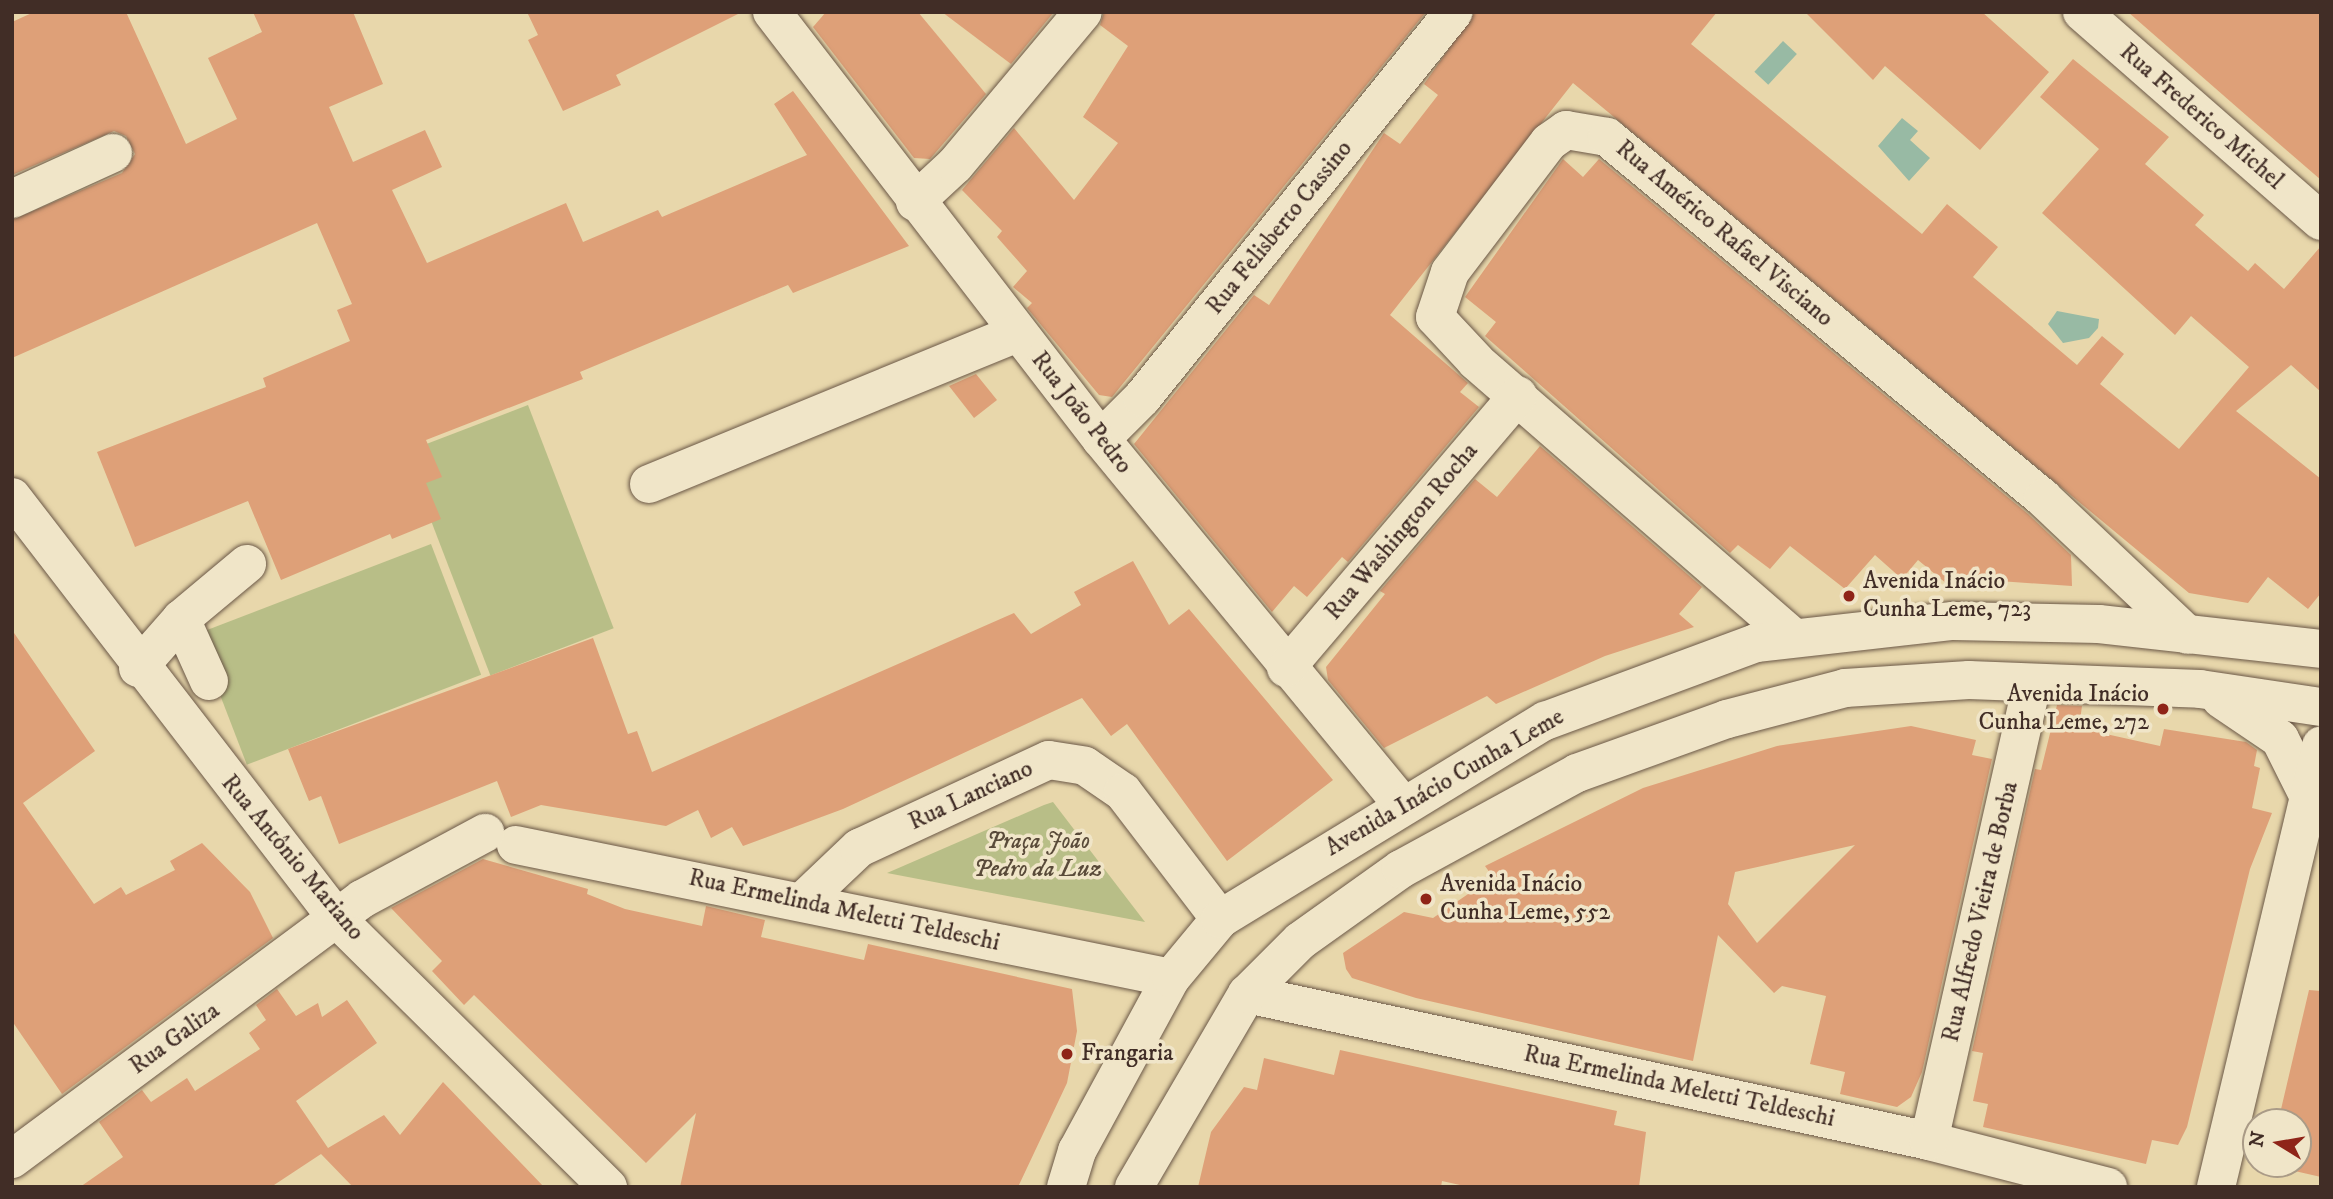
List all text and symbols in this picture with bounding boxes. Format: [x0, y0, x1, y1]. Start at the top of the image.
street label: Rua Frederico Michel [2113, 38, 2289, 196]
street label: Rua Felisberto Cassino [1201, 135, 1359, 321]
street label: Rua Américo Rafael Visciano [1610, 135, 1838, 333]
street label: Rua João Pedro [1024, 346, 1138, 480]
street label: Rua Washington Rocha [1320, 438, 1484, 626]
place label: Avenida Inácio Cunha Leme, 723 [1863, 568, 2031, 624]
marker: Avenida Inácio Cunha Leme, 723 [1841, 588, 1857, 604]
place label: Avenida Inácio Cunha Leme, 272 [1979, 681, 2149, 737]
marker: Avenida Inácio Cunha Leme, 272 [2155, 701, 2171, 717]
street label: Avenida Inácio Cunha Leme [1321, 703, 1569, 863]
street label: Rua Lanciano [904, 755, 1038, 837]
street label: Rua Antônio Mariano [214, 769, 370, 947]
street label: Rua Alfredo Vieira de Borba [1937, 779, 2025, 1045]
park label: Praça João Pedro da Luz [974, 828, 1102, 884]
street label: Rua Ermelinda Meletti Teldeschi [686, 864, 1002, 958]
place label: Avenida Inácio Cunha Leme, 552 [1440, 871, 1610, 927]
marker: Avenida Inácio Cunha Leme, 552 [1418, 891, 1434, 907]
street label: Rua Galiza [125, 997, 225, 1081]
place label: Frangaria [1081, 1040, 1173, 1068]
street label: Rua Ermelinda Meletti Teldeschi [1521, 1040, 1837, 1134]
marker: Frangaria [1059, 1046, 1075, 1062]
north arrow [2242, 1108, 2312, 1178]
text: N [2245, 1129, 2271, 1149]

